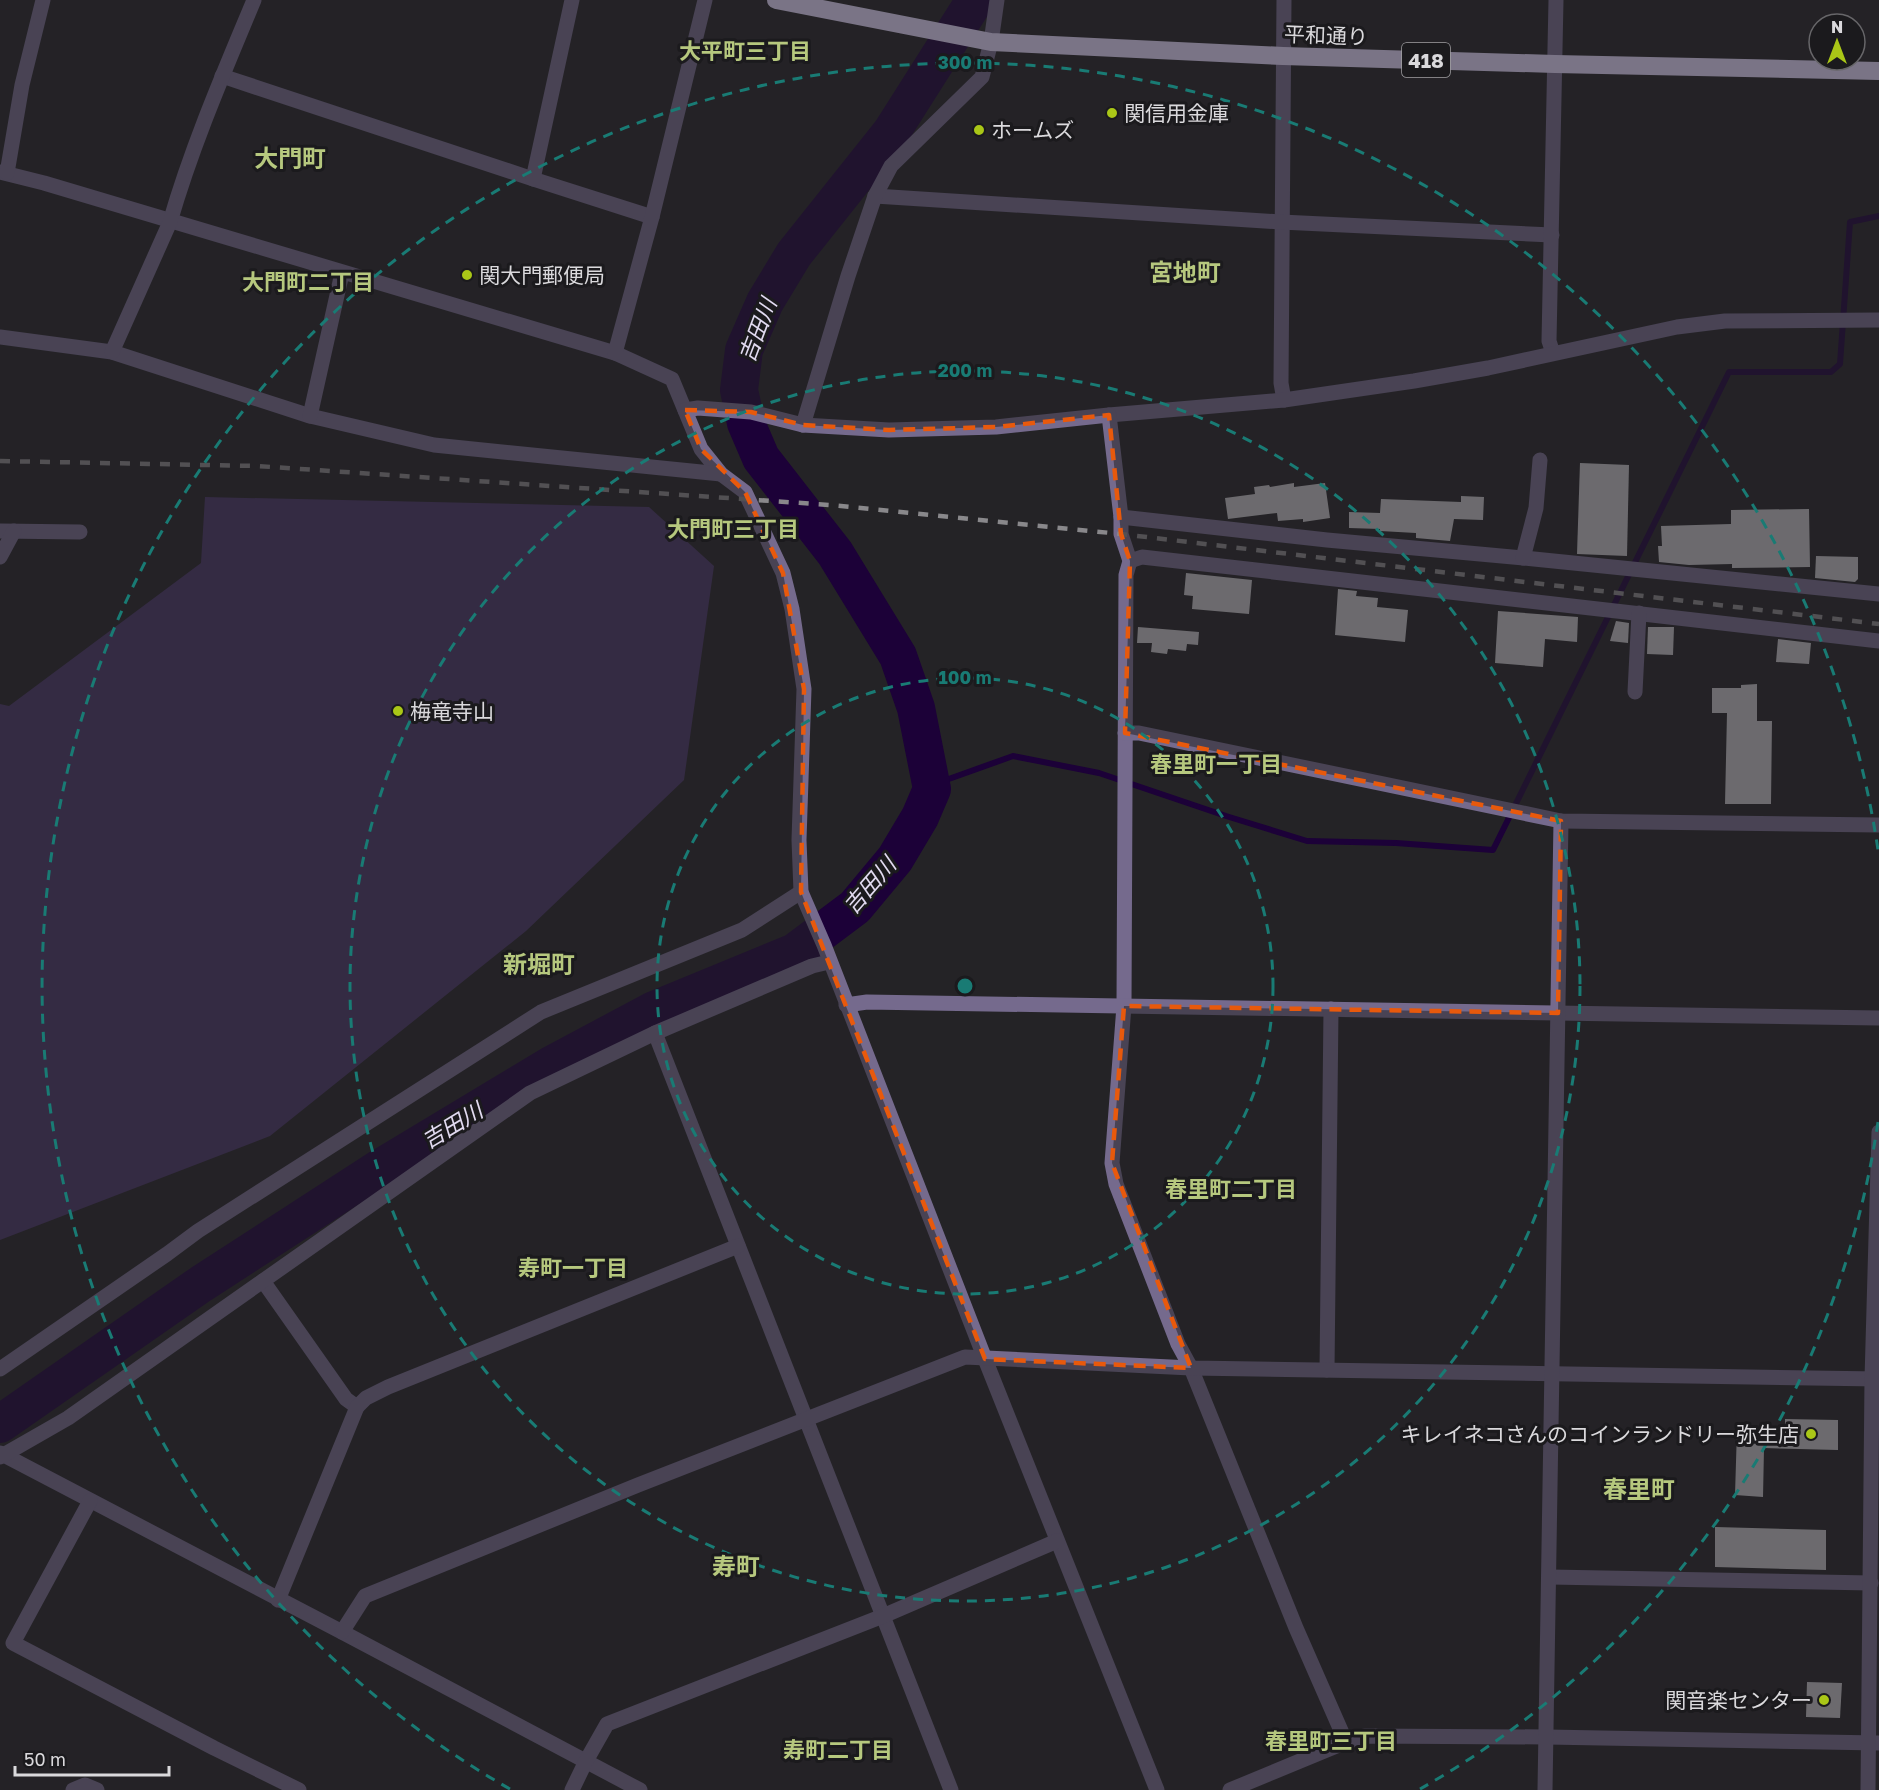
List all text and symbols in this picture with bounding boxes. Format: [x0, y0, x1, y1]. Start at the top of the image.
north arrow [1807, 12, 1867, 72]
text: N [1831, 17, 1843, 37]
street label: 平和通り [1284, 21, 1368, 49]
district label: 大平町三丁目 [679, 37, 811, 64]
road number: 418 [1402, 43, 1450, 77]
text: 300 m [938, 51, 992, 73]
place label: 関信用金庫 [1124, 100, 1229, 126]
marker: 関信用金庫 [1105, 106, 1119, 120]
place label: ホームズ [991, 117, 1074, 143]
marker: ホームズ [972, 123, 986, 137]
district label: 大門町 [254, 143, 326, 172]
district label: 宮地町 [1149, 257, 1221, 286]
place label: 関大門郵便局 [479, 262, 605, 288]
district label: 大門町二丁目 [242, 268, 374, 295]
marker: 関大門郵便局 [460, 268, 474, 282]
water label: 吉田川 [733, 292, 782, 366]
text: 200 m [938, 359, 992, 381]
district label: 大門町三丁目 [667, 515, 799, 542]
text: 100 m [939, 666, 991, 688]
place label: 梅竜寺山 [410, 698, 494, 724]
marker: 梅竜寺山 [391, 704, 405, 718]
district label: 春里町一丁目 [1150, 750, 1282, 777]
water label: 吉田川 [837, 850, 902, 919]
district label: 新堀町 [503, 949, 575, 978]
centre of rings [955, 976, 975, 996]
water label: 吉田川 [417, 1095, 489, 1154]
district label: 春里町二丁目 [1165, 1175, 1297, 1202]
district label: 寿町一丁目 [518, 1254, 628, 1281]
place label: キレイネコさんのコインランドリー弥生店 [1400, 1421, 1799, 1447]
marker: キレイネコさんのコインランドリー弥生店 [1804, 1427, 1818, 1441]
district label: 春里町 [1603, 1474, 1675, 1503]
district label: 寿町 [712, 1551, 760, 1580]
place label: 関音楽センター [1665, 1687, 1812, 1713]
marker: 関音楽センター [1817, 1693, 1831, 1707]
district label: 春里町三丁目 [1265, 1727, 1397, 1754]
district label: 寿町二丁目 [783, 1736, 893, 1763]
scale bar [15, 1739, 170, 1777]
text: 50 m [24, 1748, 66, 1770]

